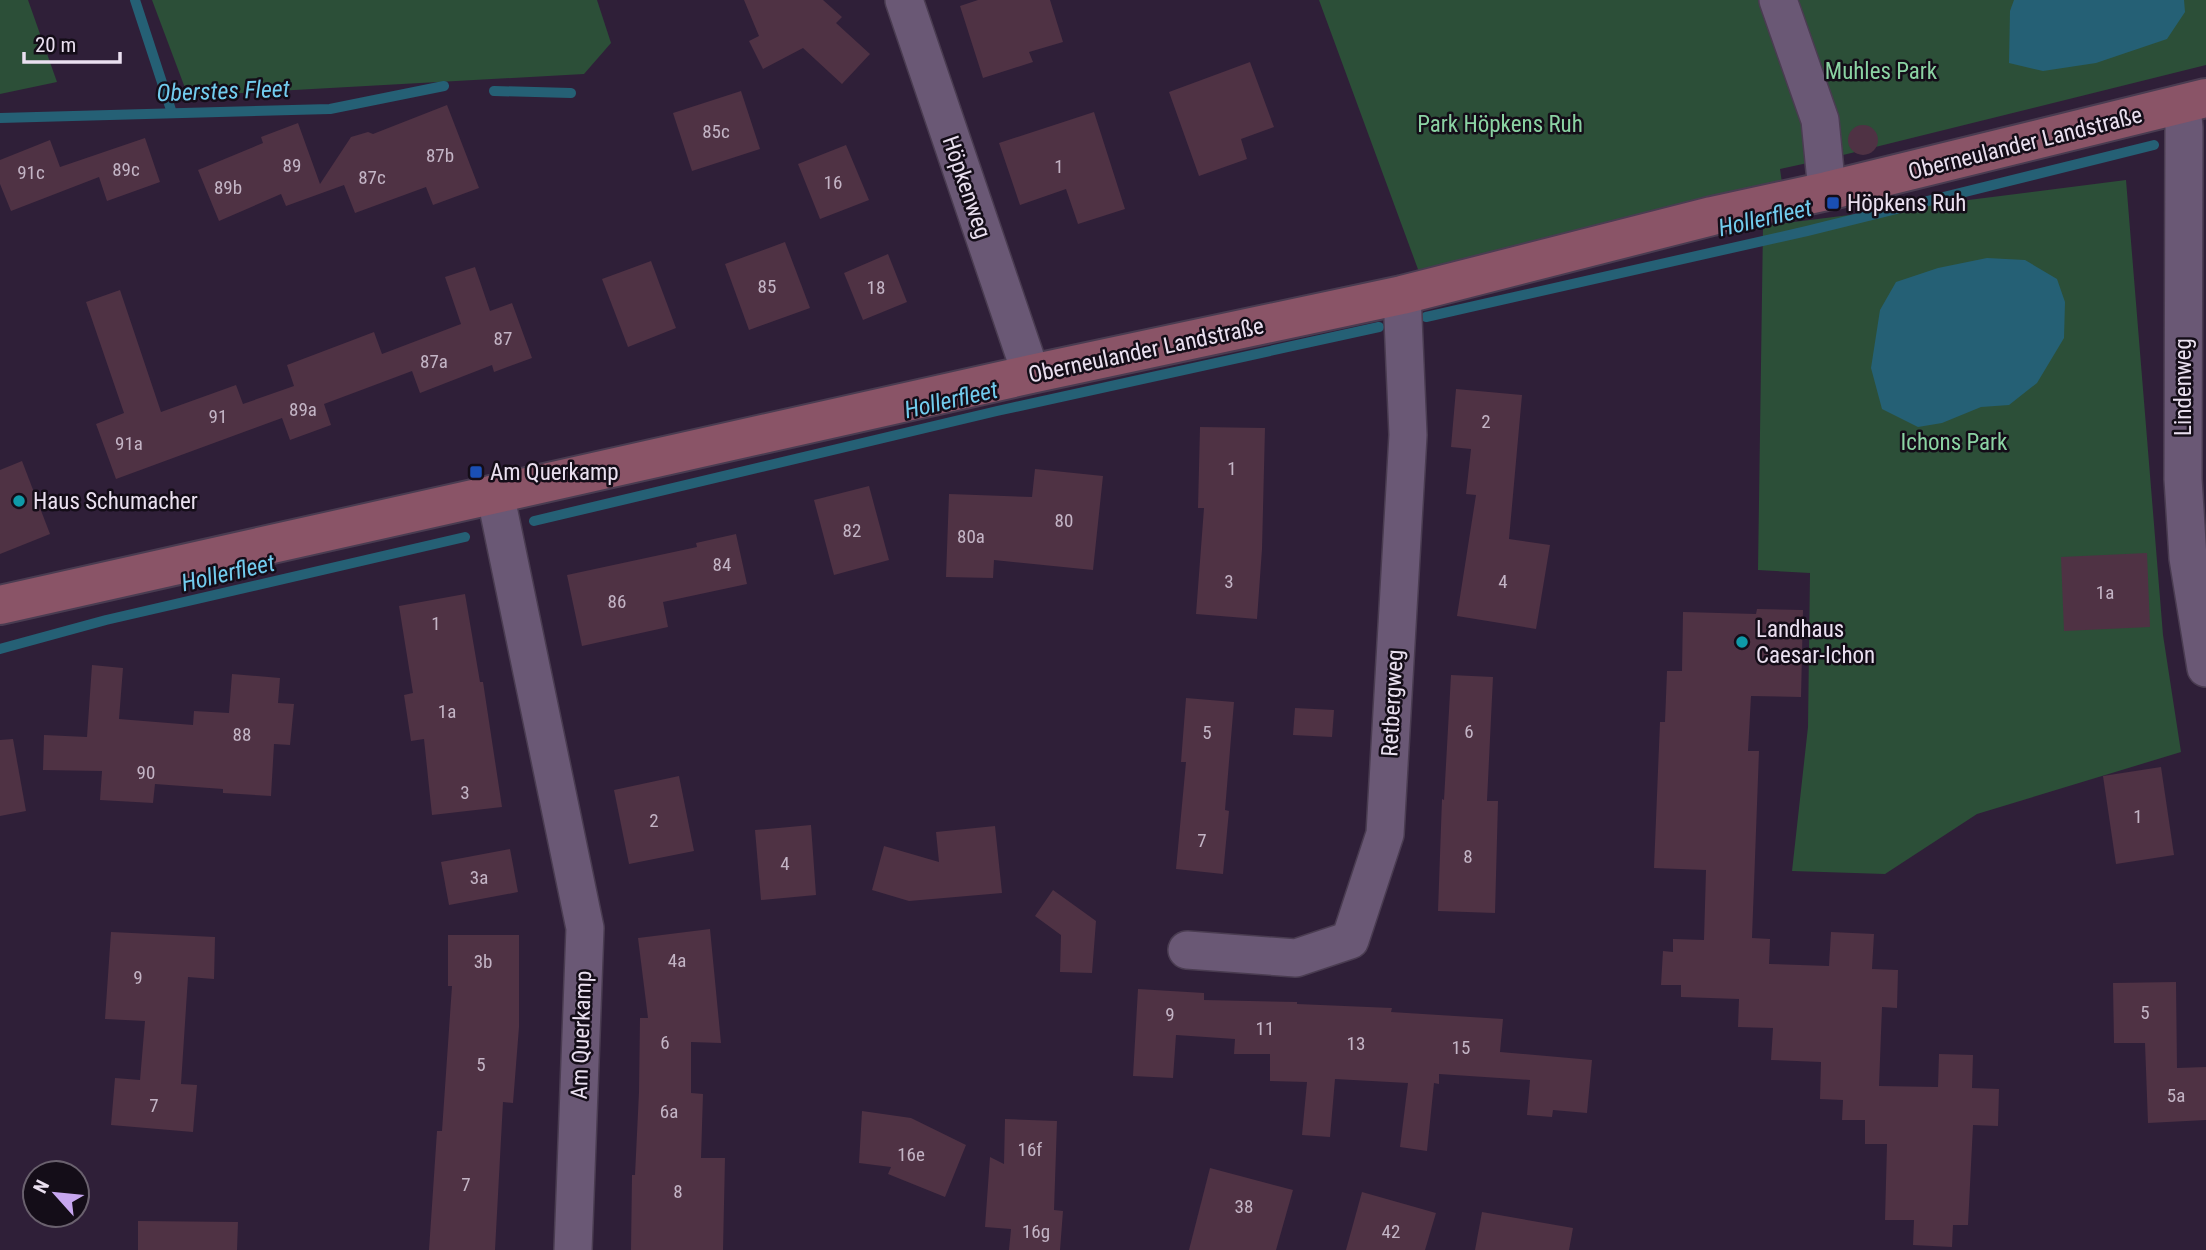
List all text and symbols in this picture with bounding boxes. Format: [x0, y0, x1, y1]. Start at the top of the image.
scale bar [24, 21, 121, 65]
text: 20 m [35, 33, 76, 57]
park label: Muhles Park [1825, 58, 1938, 85]
water label: Oberstes Fleet [156, 75, 290, 107]
street label: Oberneulander Landstraße [1905, 101, 2145, 186]
park label: Park Höpkens Ruh [1417, 111, 1583, 138]
house number: 85c [702, 120, 730, 143]
street label: Höpkenweg [936, 133, 997, 242]
house number: 87b [426, 144, 454, 167]
house number: 89 [283, 154, 301, 177]
house number: 1 [1054, 155, 1064, 178]
house number: 89c [112, 158, 140, 181]
house number: 91c [17, 161, 45, 184]
house number: 87c [358, 166, 386, 189]
house number: 16 [824, 171, 842, 194]
house number: 89b [214, 176, 242, 199]
place label: Höpkens Ruh [1847, 190, 1966, 217]
water label: Hollerfleet [1715, 194, 1815, 242]
marker: Höpkens Ruh [1825, 195, 1841, 211]
house number: 85 [758, 275, 776, 298]
house number: 18 [867, 276, 885, 299]
street label: Oberneulander Landstraße [1026, 312, 1266, 389]
house number: 87 [494, 327, 512, 350]
street label: Lindenweg [2170, 338, 2197, 436]
house number: 87a [420, 350, 448, 373]
water label: Hollerfleet [901, 376, 1001, 424]
house number: 89a [289, 398, 317, 421]
house number: 91 [209, 405, 227, 428]
house number: 2 [1481, 410, 1491, 433]
park label: Ichons Park [1901, 429, 2008, 456]
house number: 91a [115, 432, 143, 455]
house number: 1 [1227, 457, 1237, 480]
place label: Am Querkamp [490, 459, 619, 486]
marker: Am Querkamp [468, 464, 484, 480]
place label: Haus Schumacher [33, 488, 198, 515]
marker: Haus Schumacher [11, 493, 27, 509]
house number: 80 [1055, 509, 1073, 532]
house number: 82 [843, 519, 861, 542]
house number: 80a [957, 525, 985, 548]
water label: Hollerfleet [178, 549, 278, 597]
house number: 84 [713, 553, 731, 576]
house number: 3 [1224, 570, 1234, 593]
house number: 4 [1498, 570, 1508, 593]
house number: 1a [2096, 581, 2114, 604]
house number: 86 [608, 590, 626, 613]
house number: 1 [431, 612, 441, 635]
place label: Landhaus Caesar-Ichon [1756, 616, 1875, 669]
marker: Landhaus Caesar-Ichon [1734, 634, 1750, 650]
street label: Retbergweg [1376, 649, 1409, 757]
house number: 1a [438, 700, 456, 723]
house number: 6 [1464, 720, 1474, 743]
house number: 5 [1202, 721, 1212, 744]
house number: 88 [233, 723, 251, 746]
house number: 90 [137, 761, 155, 784]
house number: 3 [460, 781, 470, 804]
house number: 1 [2133, 805, 2143, 828]
house number: 2 [649, 809, 659, 832]
house number: 7 [1197, 829, 1207, 852]
house number: 8 [1463, 845, 1473, 868]
house number: 4 [780, 852, 790, 875]
house number: 3a [470, 866, 488, 889]
house number: 4a [668, 949, 686, 972]
house number: 3b [474, 950, 492, 973]
house number: 9 [133, 966, 143, 989]
street label: Am Querkamp [566, 970, 597, 1100]
house number: 5 [2140, 1001, 2150, 1024]
house number: 9 [1165, 1003, 1175, 1026]
house number: 11 [1256, 1017, 1274, 1040]
house number: 6 [660, 1031, 670, 1054]
house number: 13 [1347, 1032, 1365, 1055]
house number: 15 [1452, 1036, 1470, 1059]
house number: 5 [476, 1053, 486, 1076]
house number: 5a [2167, 1084, 2185, 1107]
house number: 7 [149, 1094, 159, 1117]
house number: 6a [660, 1100, 678, 1123]
house number: 16f [1018, 1138, 1042, 1161]
house number: 16e [897, 1143, 925, 1166]
north arrow [21, 1159, 91, 1229]
house number: 7 [461, 1173, 471, 1196]
text: N [28, 1176, 54, 1197]
house number: 8 [673, 1180, 683, 1203]
house number: 38 [1235, 1195, 1253, 1218]
house number: 16g [1022, 1220, 1050, 1243]
house number: 42 [1382, 1220, 1400, 1243]

